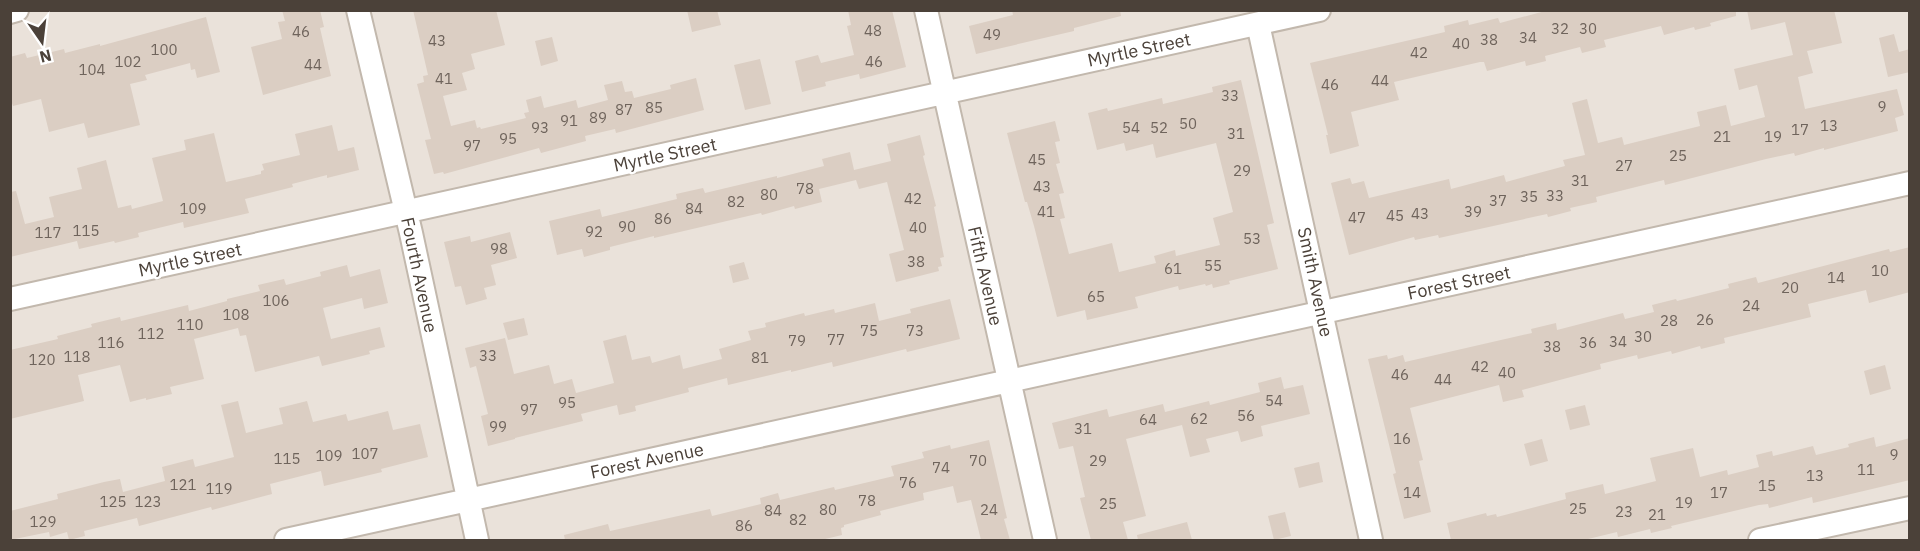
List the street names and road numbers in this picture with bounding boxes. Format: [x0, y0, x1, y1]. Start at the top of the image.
street label: Myrtle Street [1085, 27, 1193, 72]
street label: Myrtle Street [611, 132, 719, 177]
street label: Fourth Avenue [396, 215, 443, 335]
street label: Fifth Avenue [963, 224, 1008, 328]
street label: Smith Avenue [1293, 225, 1338, 339]
street label: Myrtle Street [136, 237, 244, 282]
street label: Forest Street [1405, 260, 1512, 305]
street label: Forest Avenue [588, 437, 706, 484]

